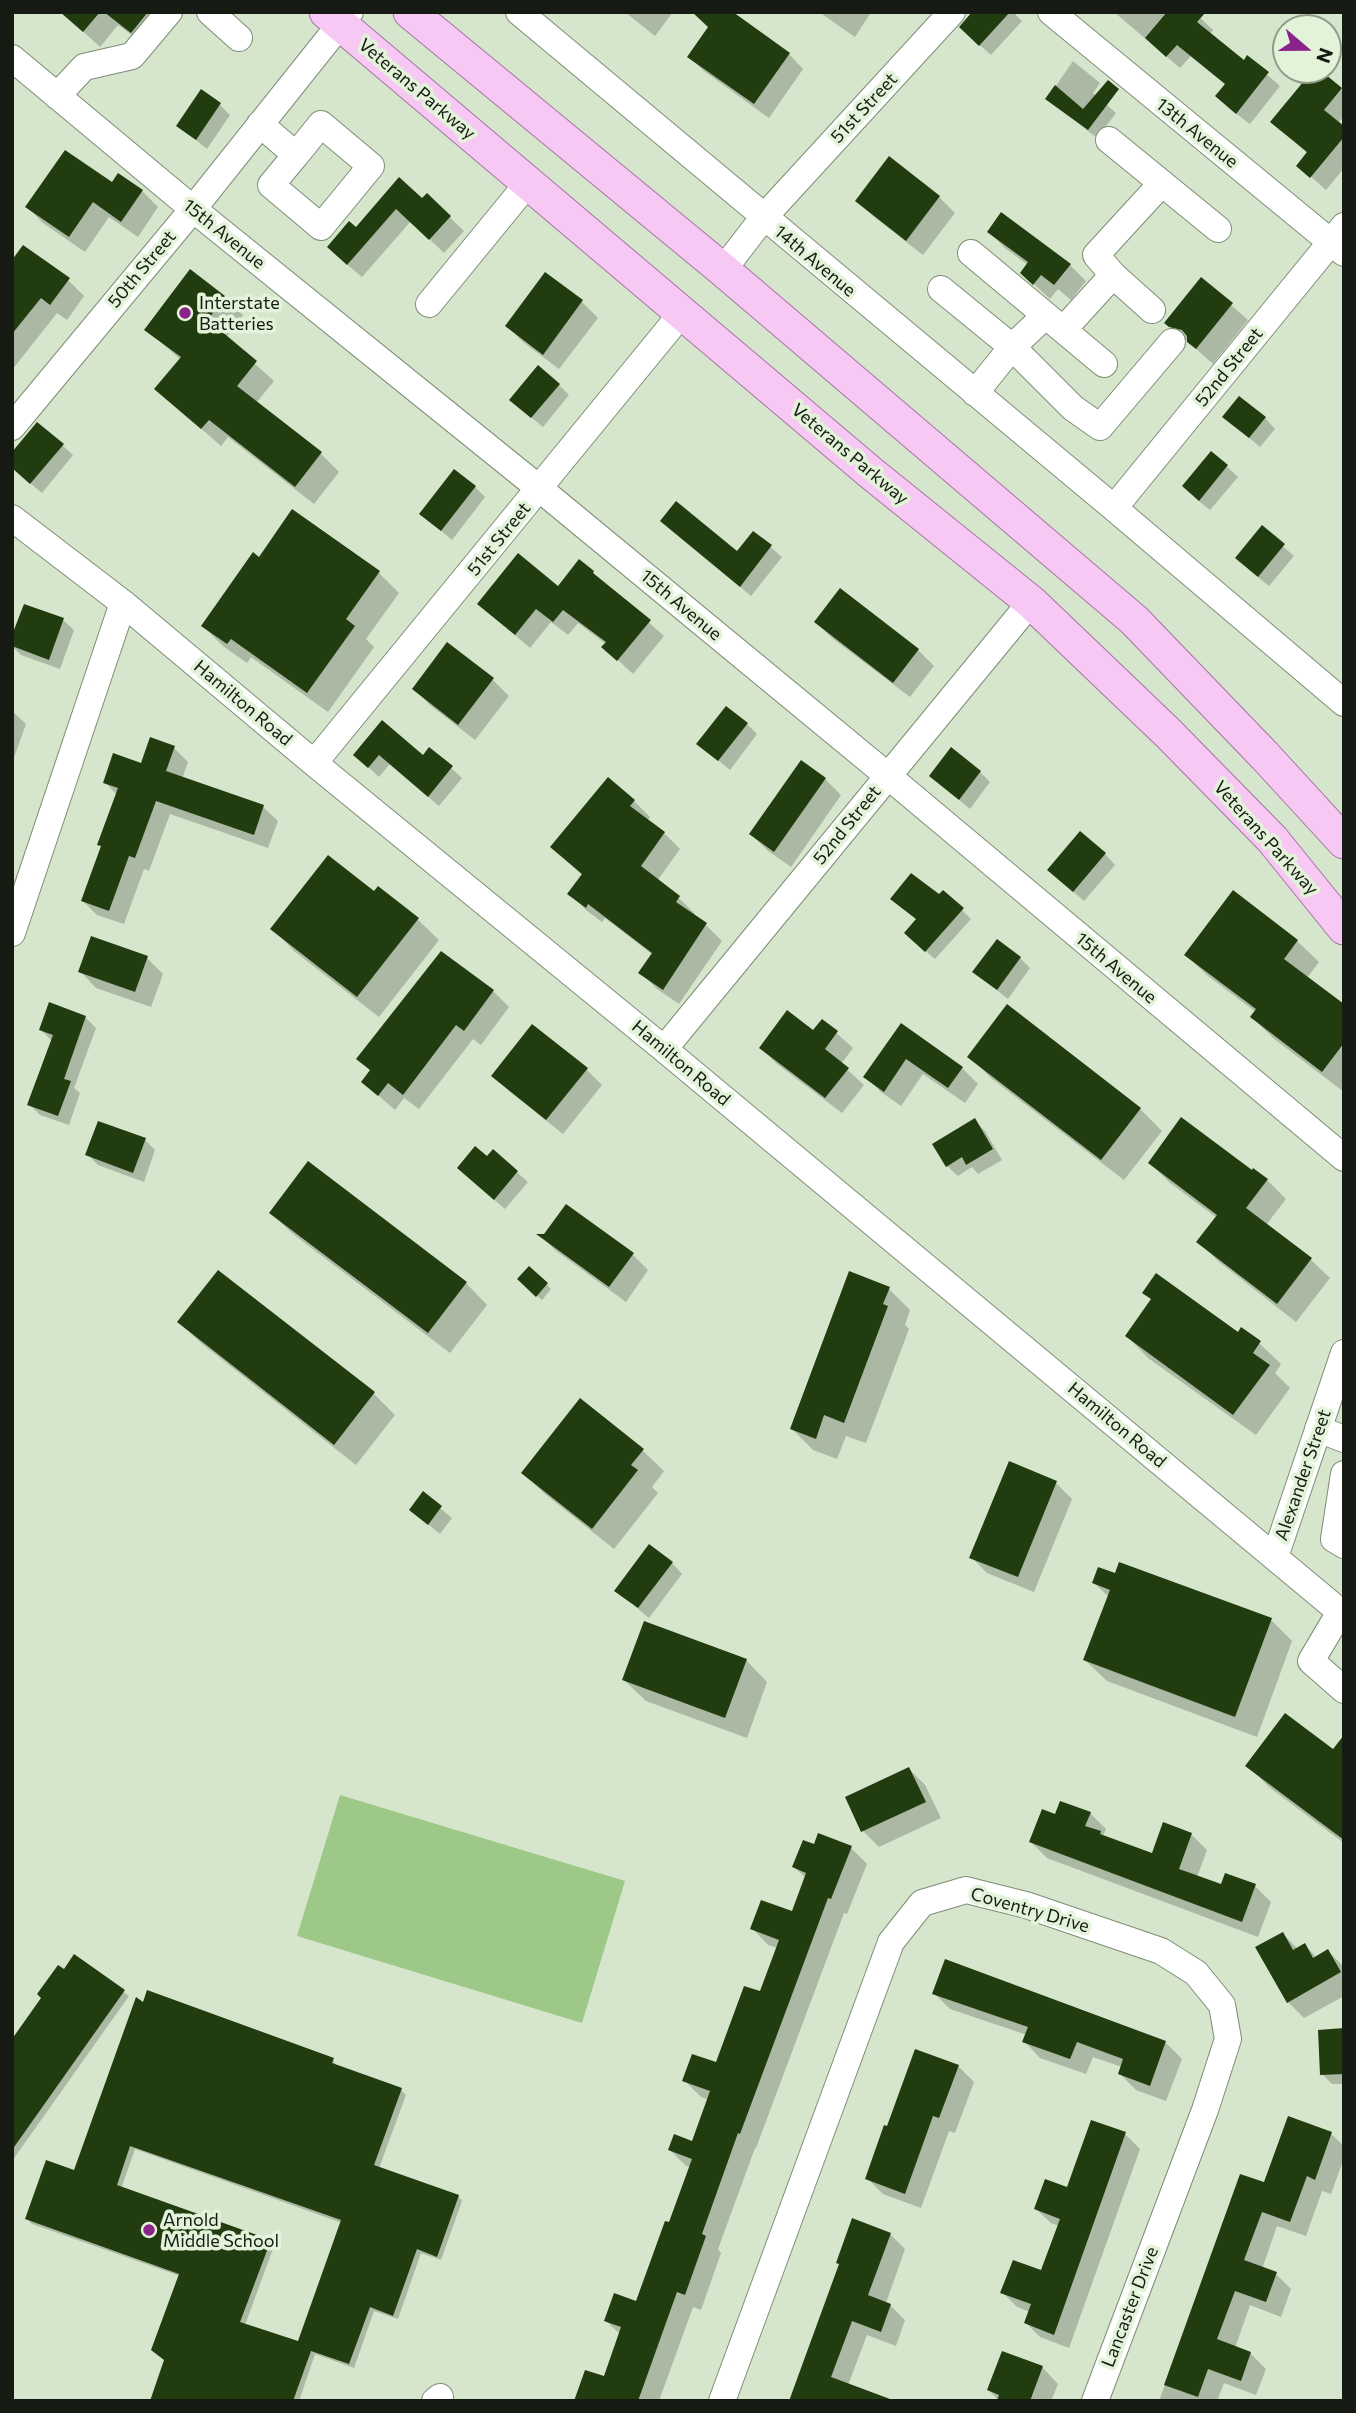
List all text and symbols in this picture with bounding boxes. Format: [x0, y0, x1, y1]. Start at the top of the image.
north arrow [1272, 14, 1342, 84]
street label: Veterans Parkway [354, 34, 480, 144]
text: N [1312, 45, 1339, 66]
street label: 51st Street [826, 68, 902, 148]
street label: 13th Avenue [1152, 93, 1242, 173]
street label: 15th Avenue [179, 194, 269, 274]
street label: 14th Avenue [770, 221, 860, 301]
street label: 50th Street [103, 226, 181, 312]
place label: Interstate Batteries [199, 292, 280, 334]
marker: Interstate Batteries [177, 305, 193, 321]
street label: 52nd Street [1191, 323, 1267, 411]
street label: Veterans Parkway [787, 399, 913, 509]
street label: 51st Street [463, 498, 535, 580]
street label: 15th Avenue [636, 565, 726, 645]
street label: Hamilton Road [189, 656, 297, 750]
street label: Veterans Parkway [1209, 777, 1323, 899]
street label: 52nd Street [809, 781, 885, 869]
street label: 15th Avenue [1071, 928, 1161, 1008]
street label: Hamilton Road [627, 1016, 735, 1110]
street label: Hamilton Road [1063, 1378, 1171, 1472]
street label: Alexander Street [1270, 1407, 1336, 1543]
street label: Coventry Drive [968, 1883, 1092, 1937]
place label: Arnold Middle School [163, 2209, 279, 2252]
marker: Arnold Middle School [141, 2222, 157, 2238]
street label: Lancaster Drive [1097, 2244, 1163, 2370]

